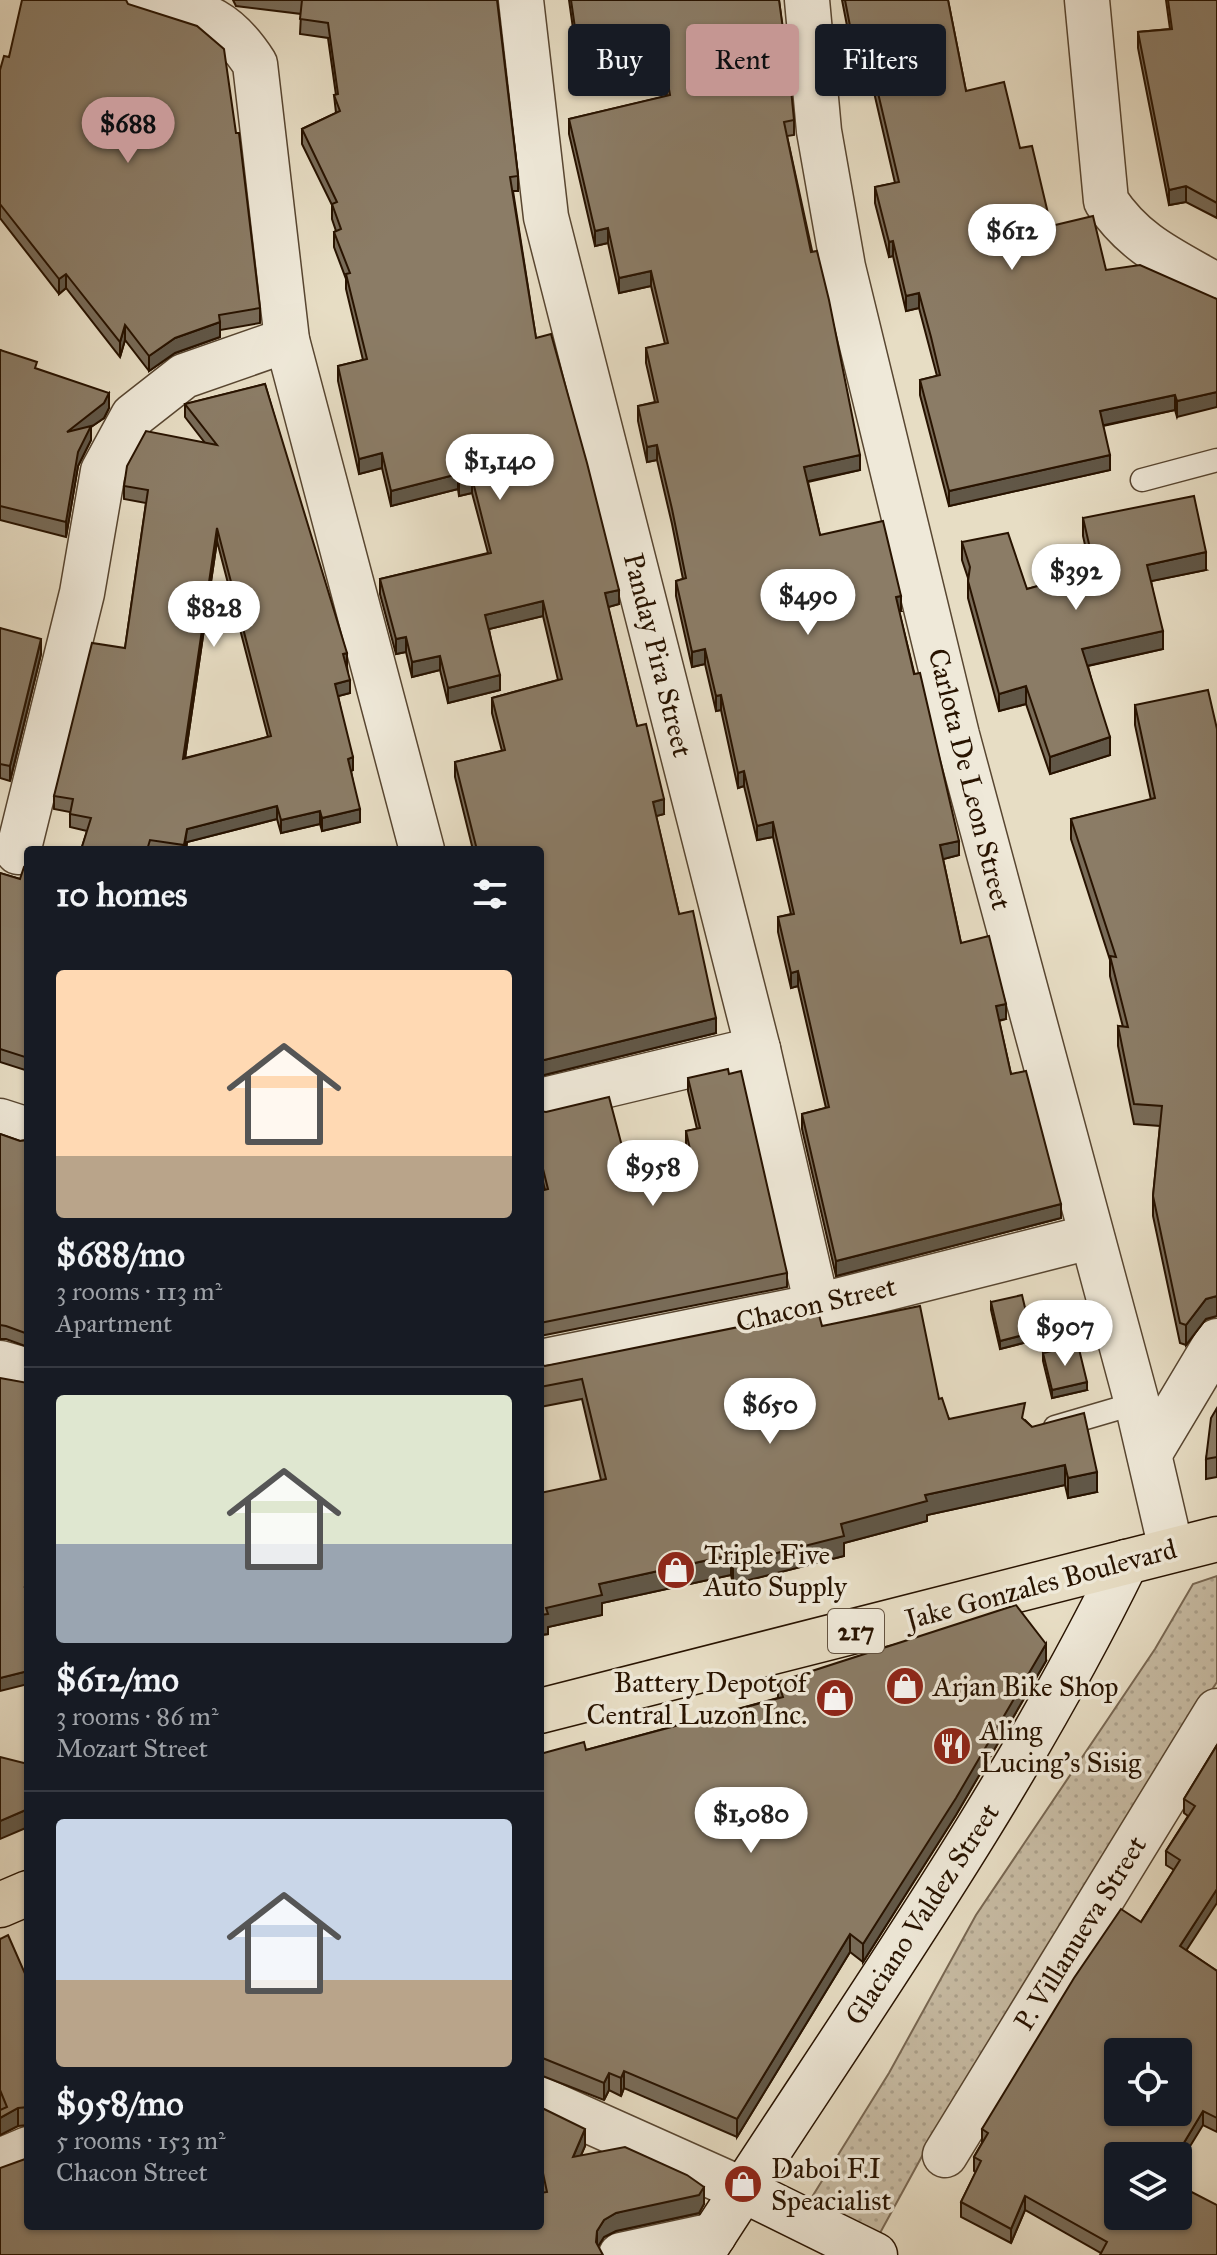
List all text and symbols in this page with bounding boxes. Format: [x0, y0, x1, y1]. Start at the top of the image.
chip: Buy [568, 24, 670, 96]
chip: Rent [686, 24, 799, 96]
chip: Filters [815, 24, 946, 96]
pin: $688 [81, 97, 175, 165]
text: $688 [100, 107, 156, 139]
pin: $612 [965, 204, 1059, 272]
text: $612 [986, 214, 1038, 246]
pin: $1,140 [435, 434, 565, 502]
text: $1,140 [464, 444, 536, 476]
pin: $392 [1029, 544, 1123, 612]
street label: Panday Pira Street [616, 549, 700, 761]
text: $392 [1050, 554, 1102, 586]
pin: $490 [761, 569, 855, 637]
text: $490 [778, 579, 838, 611]
pin: $828 [167, 581, 261, 649]
text: $828 [186, 591, 242, 623]
street label: Carlota De Leon Street [921, 645, 1019, 913]
icon: filters [468, 872, 512, 916]
text: 10 homes [56, 874, 187, 915]
icon: home [212, 1022, 356, 1166]
pin: $958 [606, 1140, 700, 1208]
text: $958 [625, 1150, 681, 1182]
text: $688/mo [56, 1234, 185, 1275]
street label: Chacon Street [732, 1269, 900, 1339]
text: 3 rooms · 113 m² [56, 1275, 222, 1307]
pin: $907 [1018, 1300, 1112, 1368]
text: Apartment [56, 1307, 172, 1339]
text: $907 [1036, 1310, 1094, 1342]
pin: $650 [723, 1378, 817, 1446]
text: $650 [742, 1388, 798, 1420]
icon: home [212, 1447, 356, 1591]
street label: Jake Gonzales Boulevard [899, 1531, 1180, 1638]
place label: Triple Five Auto Supply [703, 1537, 848, 1604]
shop icon: Triple Five Auto Supply [655, 1549, 697, 1591]
road number: 217 [828, 1609, 884, 1653]
text: $612/mo [56, 1659, 179, 1700]
place label: Battery Depot of Central Luzon Inc. [587, 1665, 812, 1732]
shop icon: Arjan Bike Shop [884, 1665, 926, 1707]
place label: Arjan Bike Shop [932, 1669, 1119, 1704]
shop icon: Battery Depot of Central Luzon Inc. [814, 1677, 856, 1719]
text: 3 rooms · 86 m² [56, 1700, 219, 1732]
place label: Aling Lucing's Sisig [979, 1713, 1142, 1780]
restaurant icon: Aling Lucing's Sisig [931, 1725, 973, 1767]
text: Mozart Street [56, 1732, 208, 1764]
pin: $1,080 [686, 1787, 816, 1855]
street label: Glaciano Valdez Street [837, 1796, 1007, 2032]
text: $1,080 [713, 1797, 789, 1829]
street label: P. Villanueva Street [1006, 1829, 1154, 2037]
icon: home [212, 1871, 356, 2015]
map controls [1104, 2038, 1192, 2230]
button: locate [1104, 2038, 1192, 2126]
text: $958/mo [56, 2083, 184, 2124]
text: 5 rooms · 153 m² [56, 2124, 226, 2156]
button: layers [1104, 2142, 1192, 2230]
place label: Daboi F.I Speacialist [771, 2151, 891, 2218]
text: Chacon Street [56, 2156, 208, 2188]
shop icon: Daboi F.I Speacialist [722, 2163, 764, 2205]

